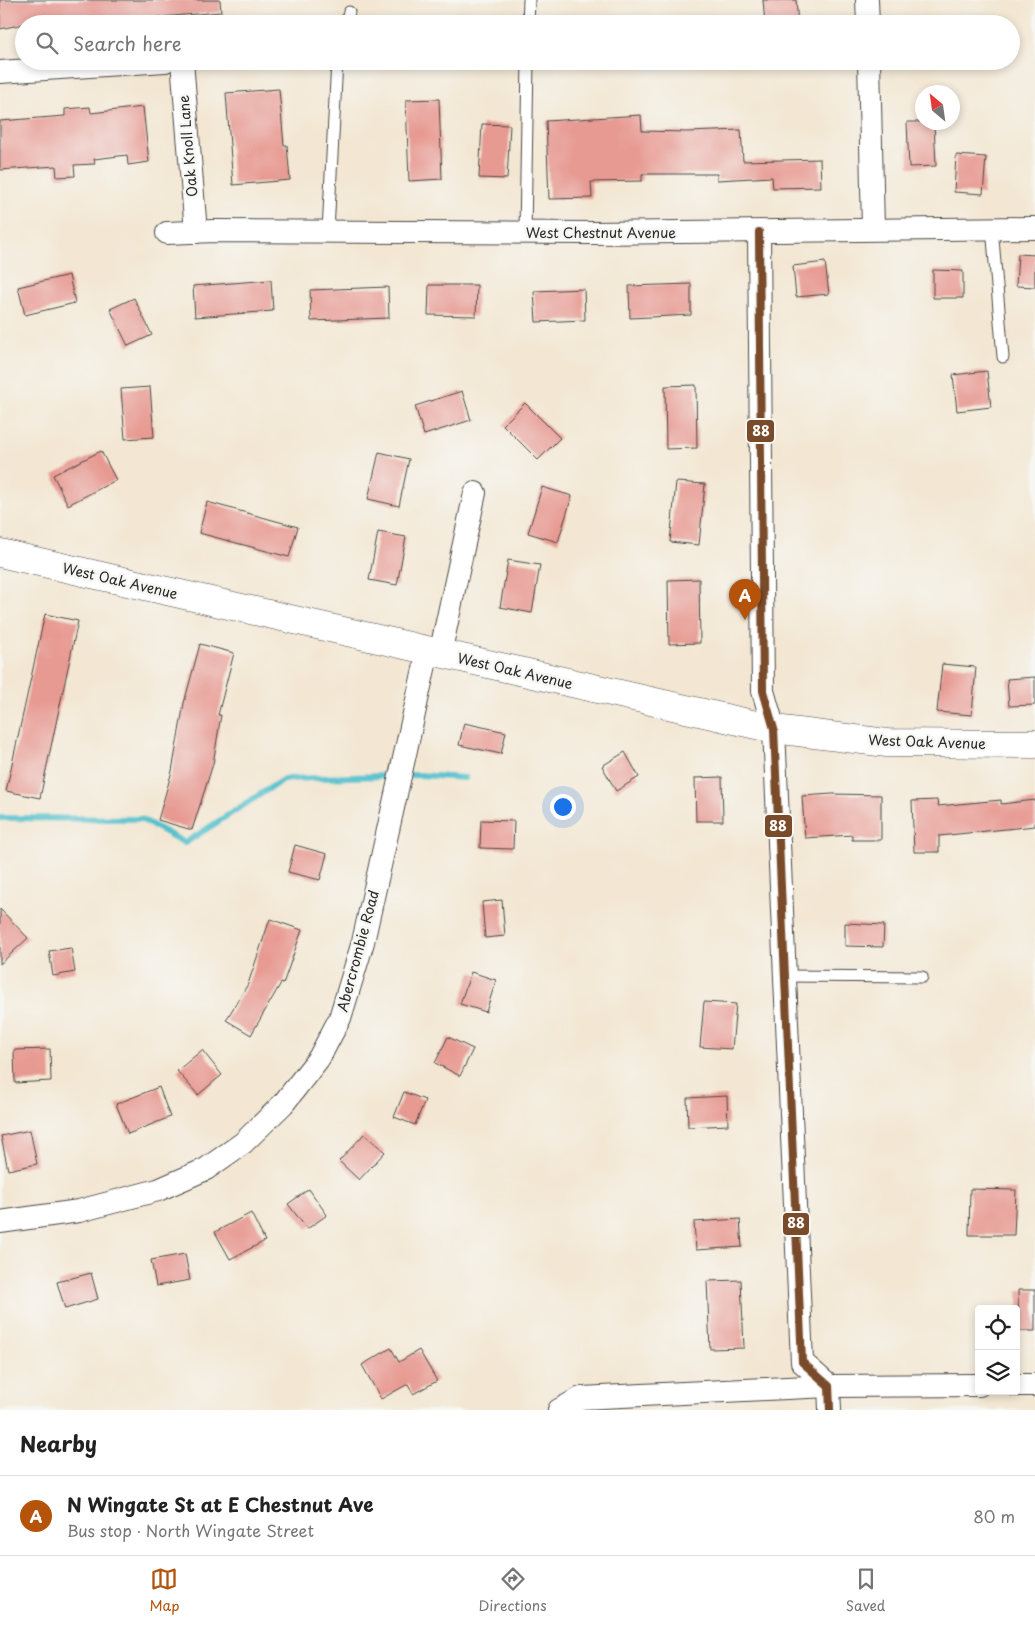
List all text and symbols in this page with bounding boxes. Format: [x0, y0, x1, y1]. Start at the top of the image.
search box [15, 15, 1020, 70]
icon: search [33, 29, 61, 57]
text: Search here [73, 29, 182, 57]
north arrow [915, 85, 960, 130]
street label: Oak Knoll Lane [173, 94, 202, 198]
street label: West Chestnut Avenue [526, 222, 676, 243]
line badge: 88 [746, 419, 775, 443]
text: 88 [752, 420, 770, 441]
street label: West Oak Avenue [60, 557, 180, 604]
pin: A [729, 579, 761, 620]
street label: West Oak Avenue [455, 647, 575, 694]
street label: West Oak Avenue [868, 729, 987, 754]
your location [550, 794, 576, 820]
line badge: 88 [764, 814, 793, 838]
text: 88 [769, 815, 787, 836]
street label: Abercrombie Road [331, 888, 384, 1014]
line badge: 88 [782, 1212, 810, 1236]
text: 88 [787, 1212, 805, 1233]
map controls [975, 1305, 1020, 1395]
button: locate [975, 1305, 1020, 1350]
button: layers [975, 1350, 1020, 1395]
text: Nearby [20, 1427, 97, 1459]
text: N Wingate St at E Chestnut Ave [67, 1490, 374, 1518]
text: A [30, 1504, 42, 1528]
text: 80 m [973, 1504, 1015, 1528]
text: Bus stop · North Wingate Street [67, 1518, 314, 1542]
tab: Map [150, 1565, 179, 1616]
tab: Directions [479, 1565, 547, 1616]
tab: Saved [846, 1565, 885, 1616]

